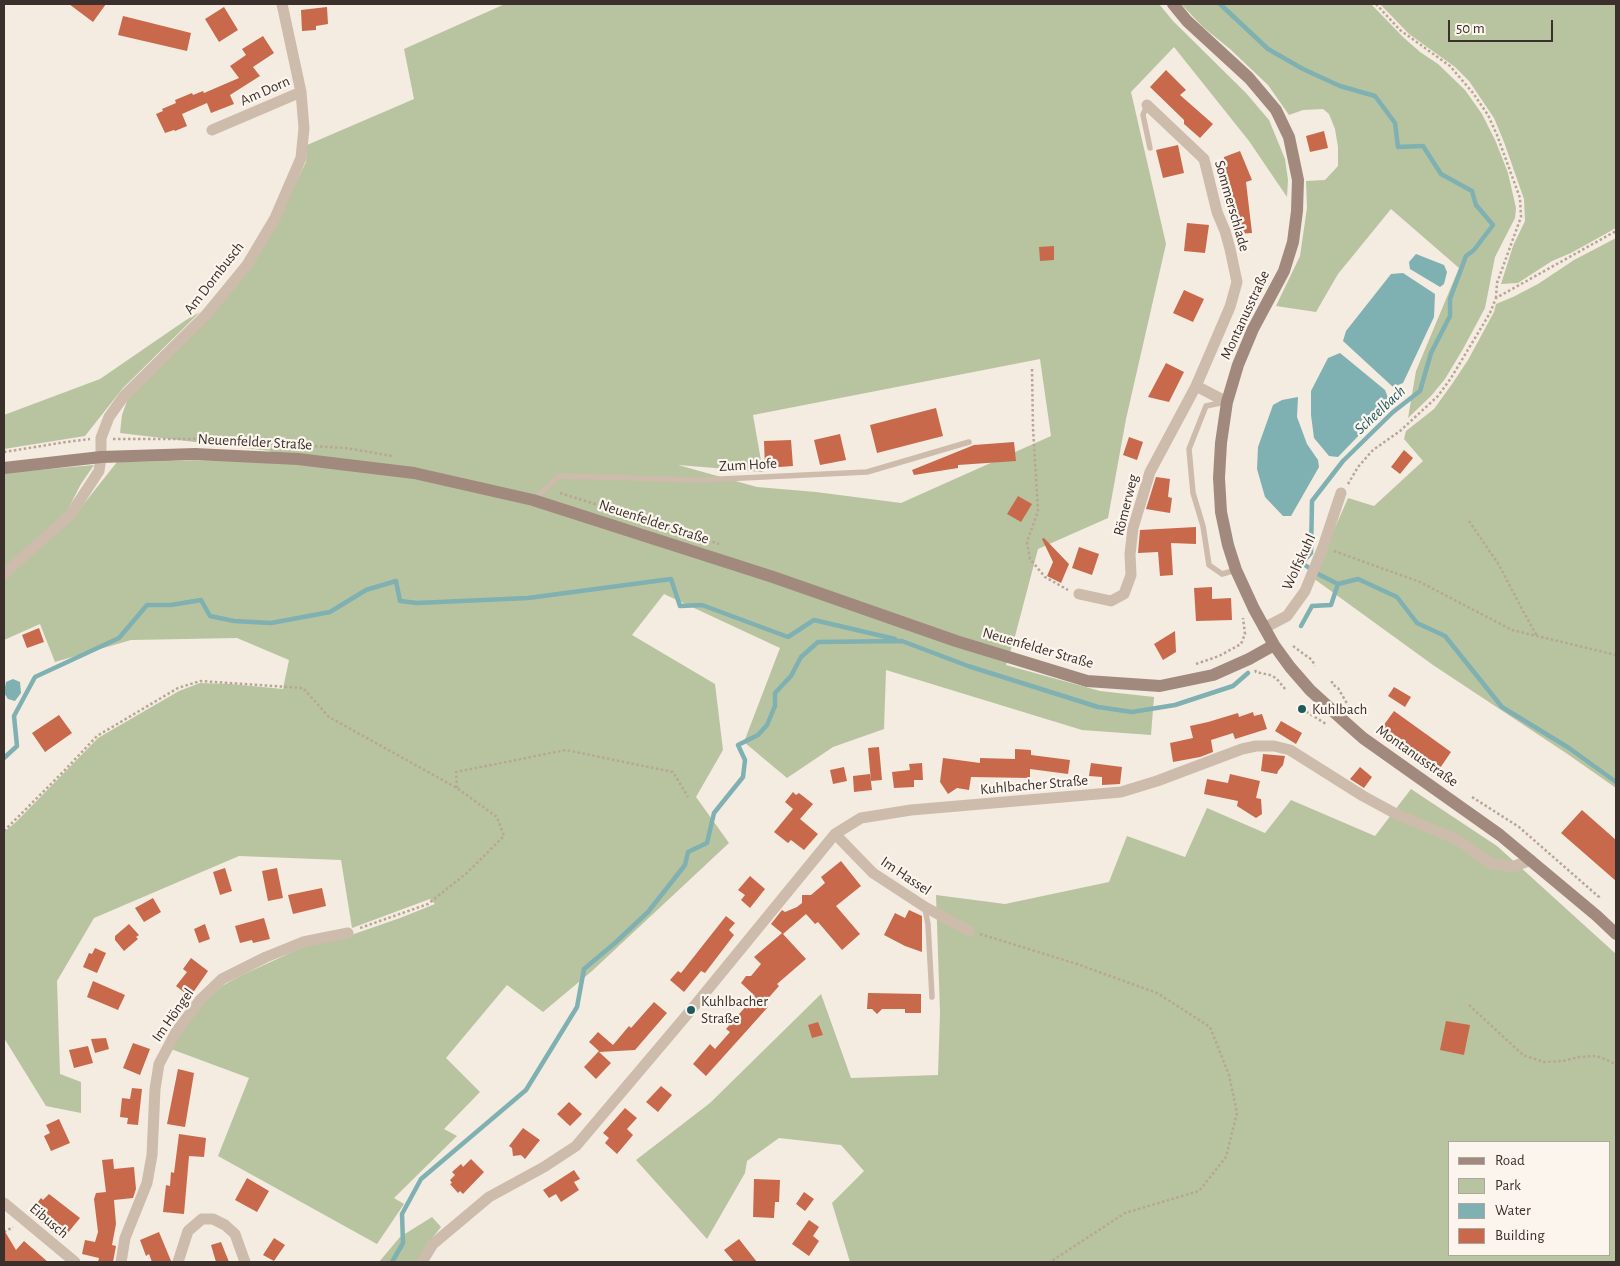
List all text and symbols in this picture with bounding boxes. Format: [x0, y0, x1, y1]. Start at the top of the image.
scale bar [1450, 10, 1555, 42]
text: 50 m [1456, 21, 1485, 36]
street label: Am Dorn [237, 72, 293, 110]
street label: Sommerschlade [1210, 158, 1254, 254]
street label: Am Dornbusch [180, 238, 248, 318]
street label: Montanusstraße [1217, 268, 1273, 362]
water label: Scheelbach [1350, 382, 1410, 438]
street label: Neuenfelder Straße [197, 430, 313, 454]
street label: Zum Hofe [719, 454, 777, 476]
street label: Römerweg [1110, 472, 1142, 538]
street label: Neuenfelder Straße [597, 496, 711, 548]
street label: Wolfskuhl [1278, 531, 1320, 593]
street label: Neuenfelder Straße [980, 624, 1096, 672]
place label: Kuhlbach [1312, 700, 1367, 718]
marker: Kuhlbach [1296, 703, 1308, 715]
street label: Montanusstraße [1372, 721, 1462, 791]
street label: Kuhlbacher Straße [979, 771, 1089, 799]
street label: Im Hassel [877, 853, 935, 899]
street label: Im Höngel [148, 985, 198, 1045]
place label: Kuhlbacher Straße [701, 992, 768, 1027]
marker: Kuhlbacher Straße [685, 1004, 697, 1016]
legend [1448, 1141, 1610, 1256]
text: Road [1495, 1153, 1525, 1168]
text: Park [1495, 1178, 1521, 1193]
street label: Eibusch [26, 1200, 72, 1242]
text: Water [1495, 1203, 1531, 1218]
text: Building [1495, 1228, 1545, 1243]

